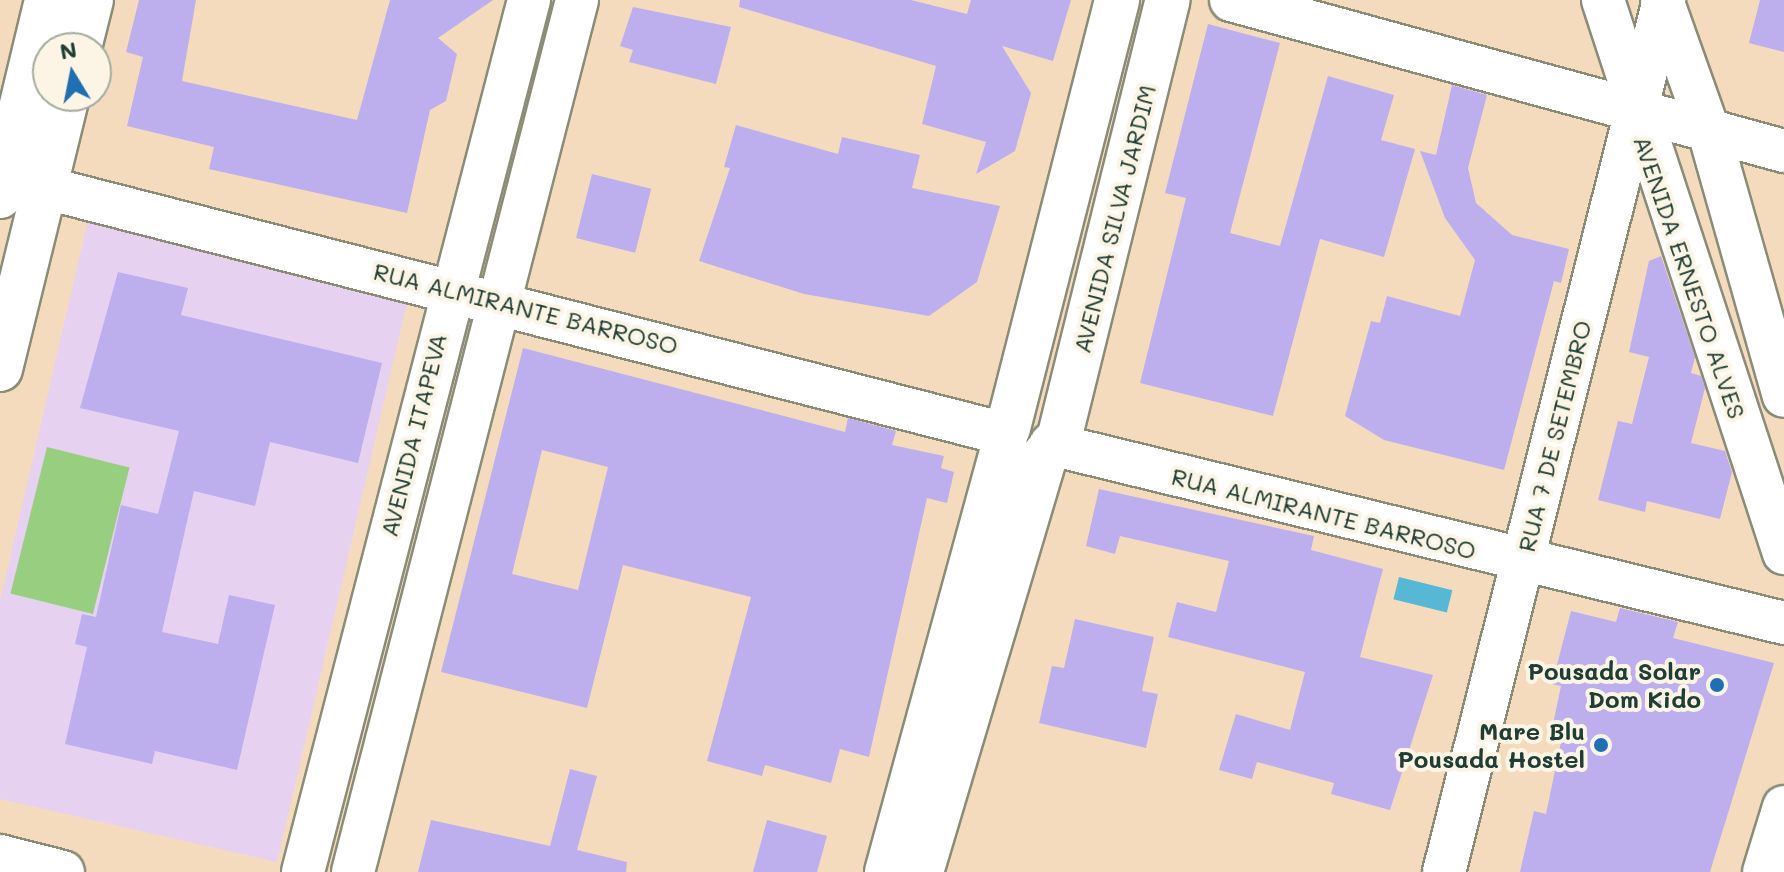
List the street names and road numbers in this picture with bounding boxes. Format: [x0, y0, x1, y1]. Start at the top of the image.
street label: AVENIDA SILVA JARDIM [1067, 82, 1161, 356]
street label: AVENIDA ERNESTO ALVES [1628, 132, 1752, 422]
street label: RUA ALMIRANTE BARROSO [371, 256, 681, 360]
street label: RUA 7 DE SETEMBRO [1511, 317, 1597, 555]
street label: AVENIDA ITAPEVA [374, 330, 452, 540]
street label: RUA ALMIRANTE BARROSO [1169, 461, 1479, 565]

